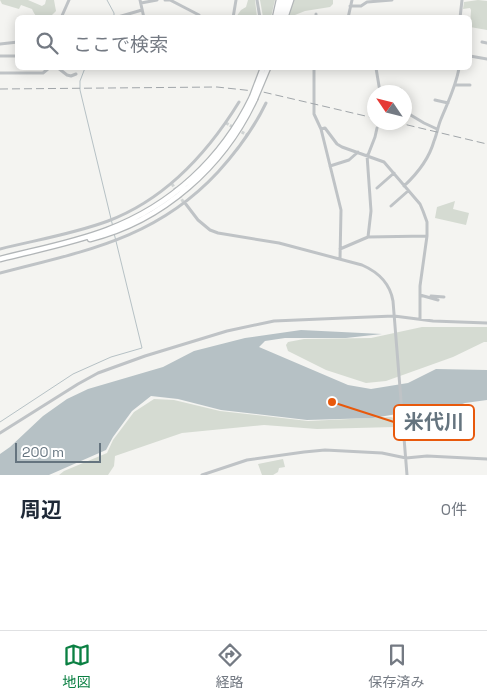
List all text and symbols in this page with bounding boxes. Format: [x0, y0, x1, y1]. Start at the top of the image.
search box [15, 15, 472, 70]
icon: search [33, 29, 61, 57]
text: ここで検索 [73, 32, 168, 57]
north arrow [367, 85, 412, 130]
callout: 米代川 [394, 405, 474, 440]
text: 米代川 [404, 409, 464, 435]
scale bar [15, 440, 101, 463]
text: 200 m [22, 443, 64, 461]
text: 周辺 [20, 496, 62, 523]
text: 0件 [441, 499, 467, 520]
tab: 地図 [63, 641, 91, 691]
tab: 経路 [216, 641, 244, 691]
tab: 保存済み [369, 641, 425, 691]

